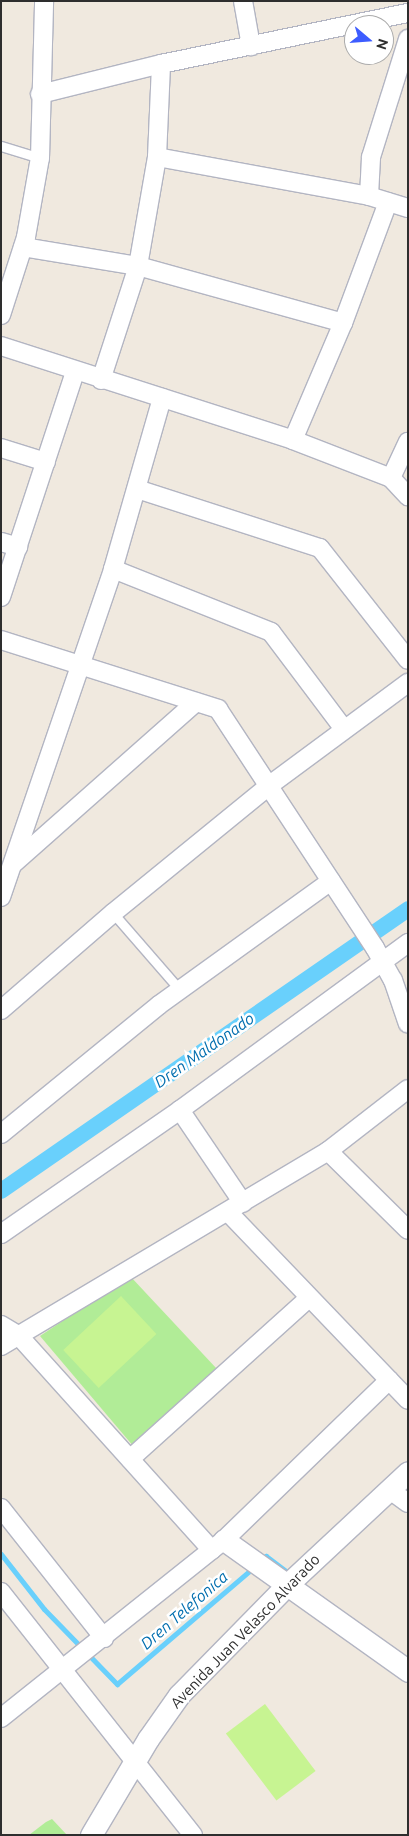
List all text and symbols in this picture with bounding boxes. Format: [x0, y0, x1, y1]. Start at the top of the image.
north arrow [344, 15, 394, 65]
text: N [373, 37, 392, 52]
water label: Dren Maldonado [150, 1009, 258, 1091]
street label: Avenida Juan Velasco Alvarado [167, 1550, 323, 1712]
water label: Dren Telefonica [136, 1567, 232, 1653]

